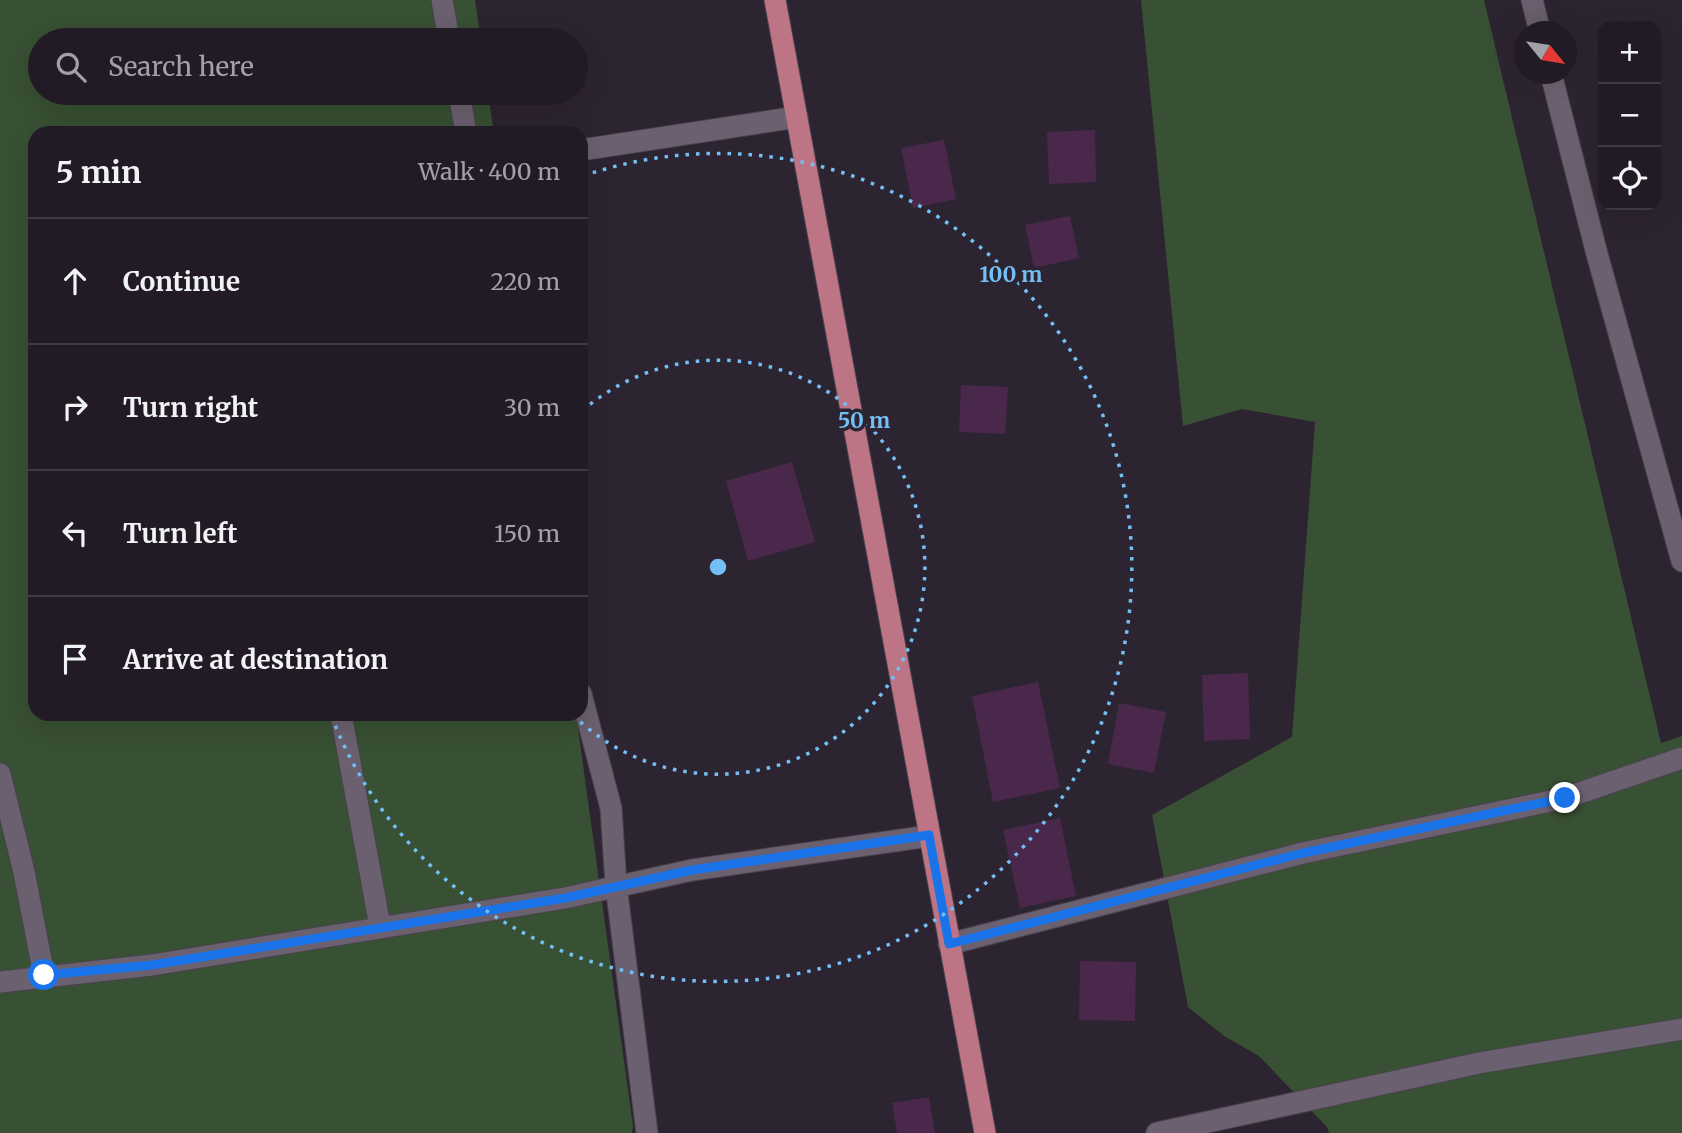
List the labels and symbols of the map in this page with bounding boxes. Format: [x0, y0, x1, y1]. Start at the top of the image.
north arrow [1514, 21, 1577, 84]
text: 100 m [980, 261, 1042, 288]
text: 50 m [838, 407, 890, 434]
centre of rings [706, 555, 730, 579]
route end [1549, 782, 1580, 813]
route start [28, 959, 59, 990]

